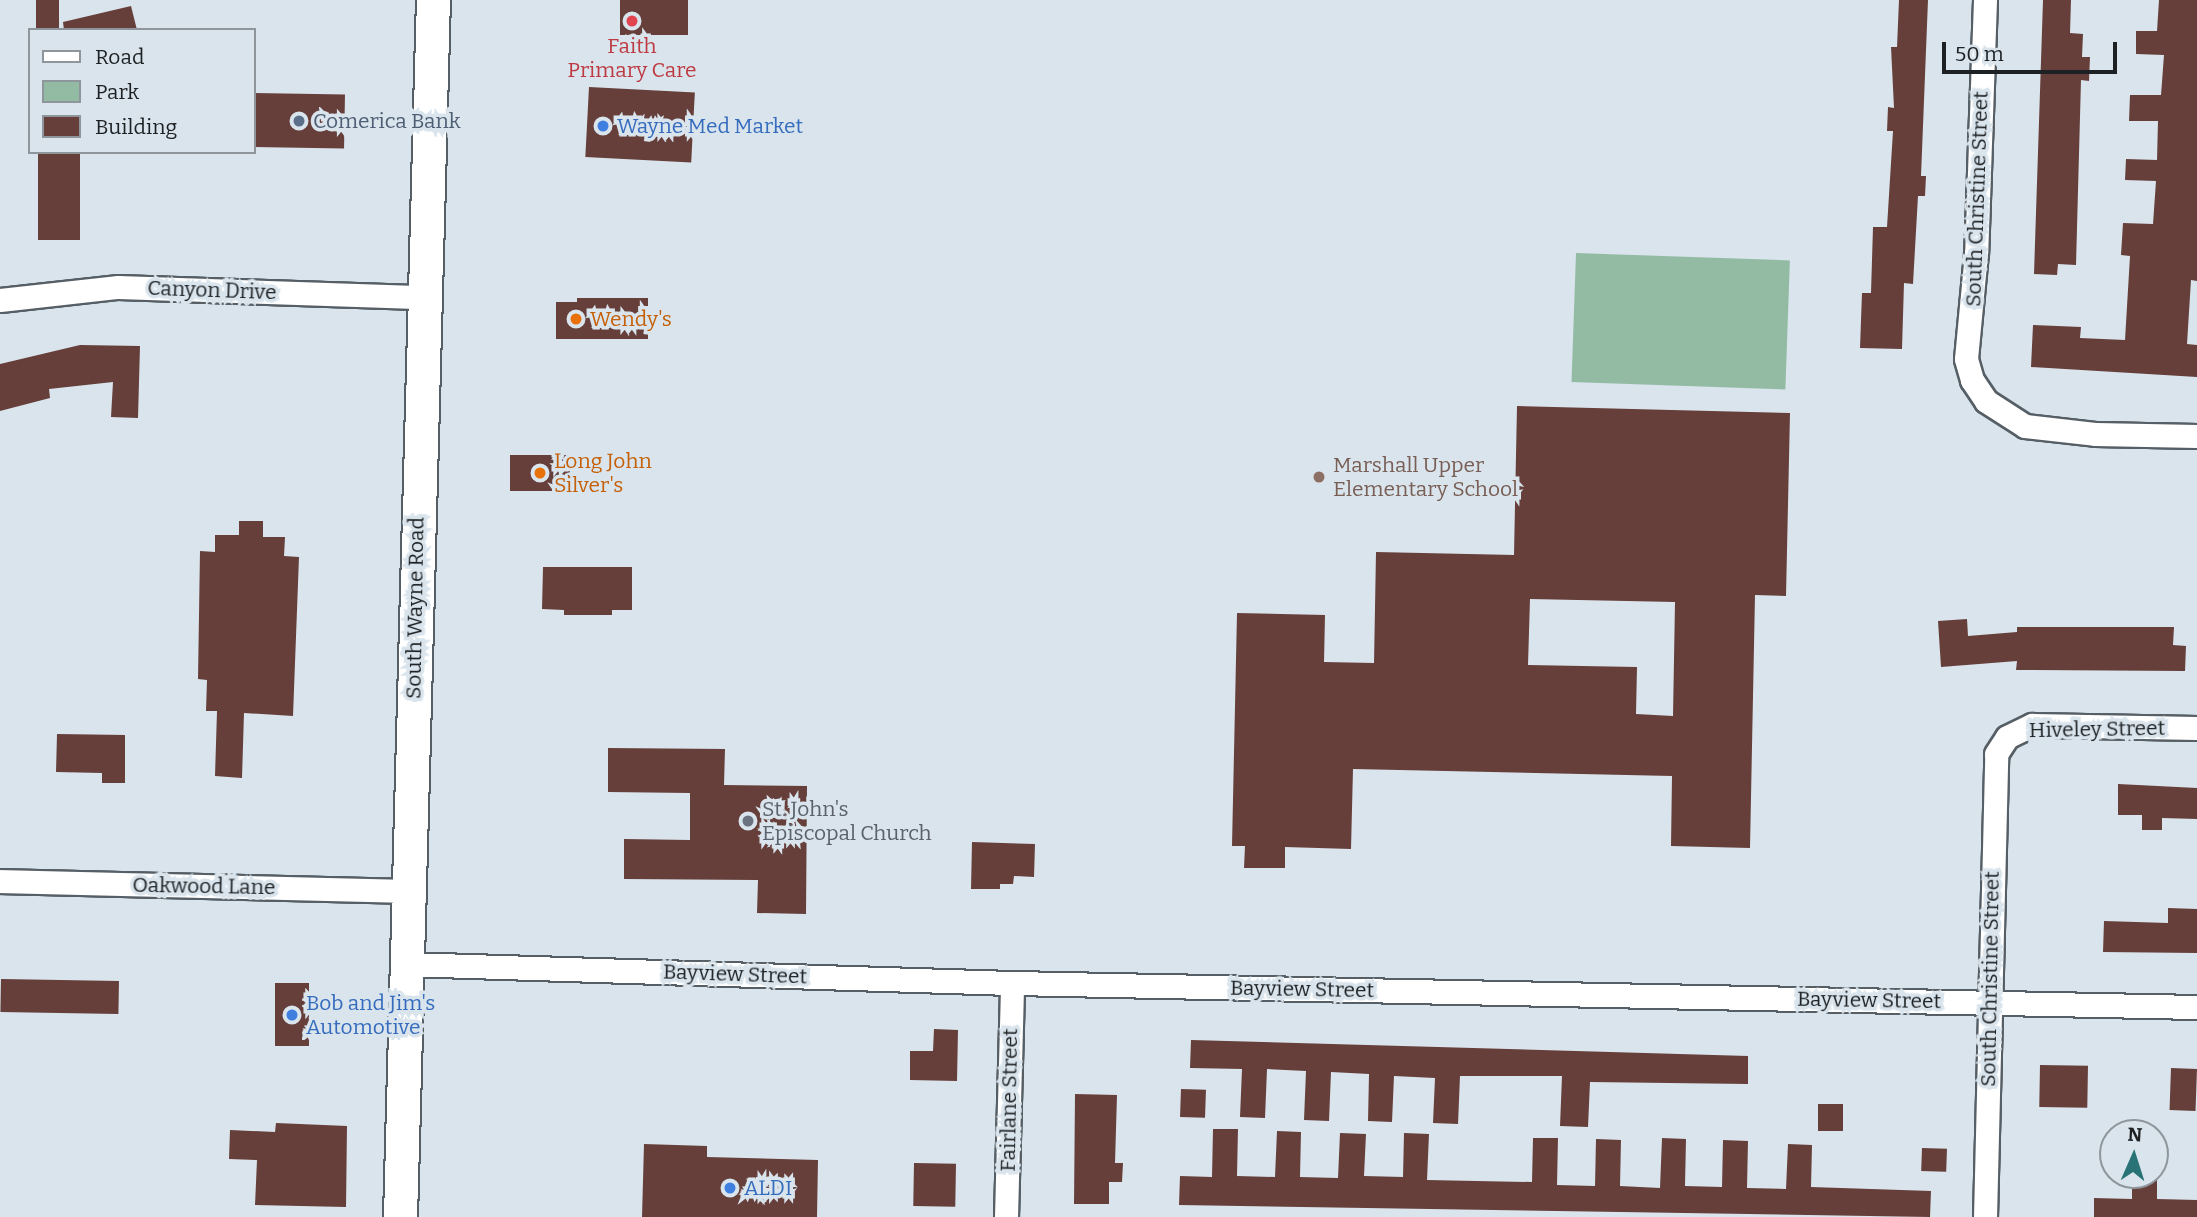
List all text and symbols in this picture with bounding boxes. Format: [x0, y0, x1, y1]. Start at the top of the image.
marker: Faith Primary Care [622, 11, 642, 31]
legend [28, 28, 256, 154]
scale bar [1945, 28, 2120, 72]
place label: Faith Primary Care [568, 33, 696, 83]
text: 50 m [1955, 41, 2004, 67]
text: Road [95, 44, 144, 70]
text: Park [95, 79, 139, 105]
street label: South Christine Street [1961, 91, 1993, 307]
place label: Comerica Bank [313, 108, 461, 134]
marker: Comerica Bank [291, 113, 307, 129]
place label: Wayne Med Market [617, 113, 803, 139]
text: Building [95, 114, 177, 140]
marker: Wayne Med Market [595, 118, 611, 134]
street label: Canyon Drive [147, 275, 277, 305]
place label: Wendy's [590, 306, 672, 332]
marker: Wendy's [568, 311, 584, 327]
place label: Long John Silver's [554, 448, 652, 498]
place label: Marshall Upper Elementary School [1333, 452, 1518, 502]
marker: Long John Silver's [532, 465, 548, 481]
marker: Marshall Upper Elementary School [1311, 469, 1327, 485]
street label: South Wayne Road [401, 517, 429, 699]
street label: Hiveley Street [2029, 715, 2165, 743]
place label: St. John's Episcopal Church [762, 796, 932, 846]
marker: St. John's Episcopal Church [740, 813, 756, 829]
street label: South Christine Street [1976, 871, 2004, 1087]
street label: Oakwood Lane [132, 872, 276, 900]
street label: Bayview Street [663, 959, 807, 989]
street label: Bayview Street [1230, 975, 1374, 1003]
street label: Bayview Street [1797, 986, 1941, 1014]
place label: Bob and Jim's Automotive [306, 990, 435, 1040]
marker: Bob and Jim's Automotive [284, 1007, 300, 1023]
street label: Fairlane Street [995, 1028, 1023, 1172]
north arrow [2099, 1119, 2169, 1189]
text: N [2127, 1123, 2143, 1146]
place label: ALDI [744, 1175, 792, 1201]
marker: ALDI [722, 1180, 738, 1196]

